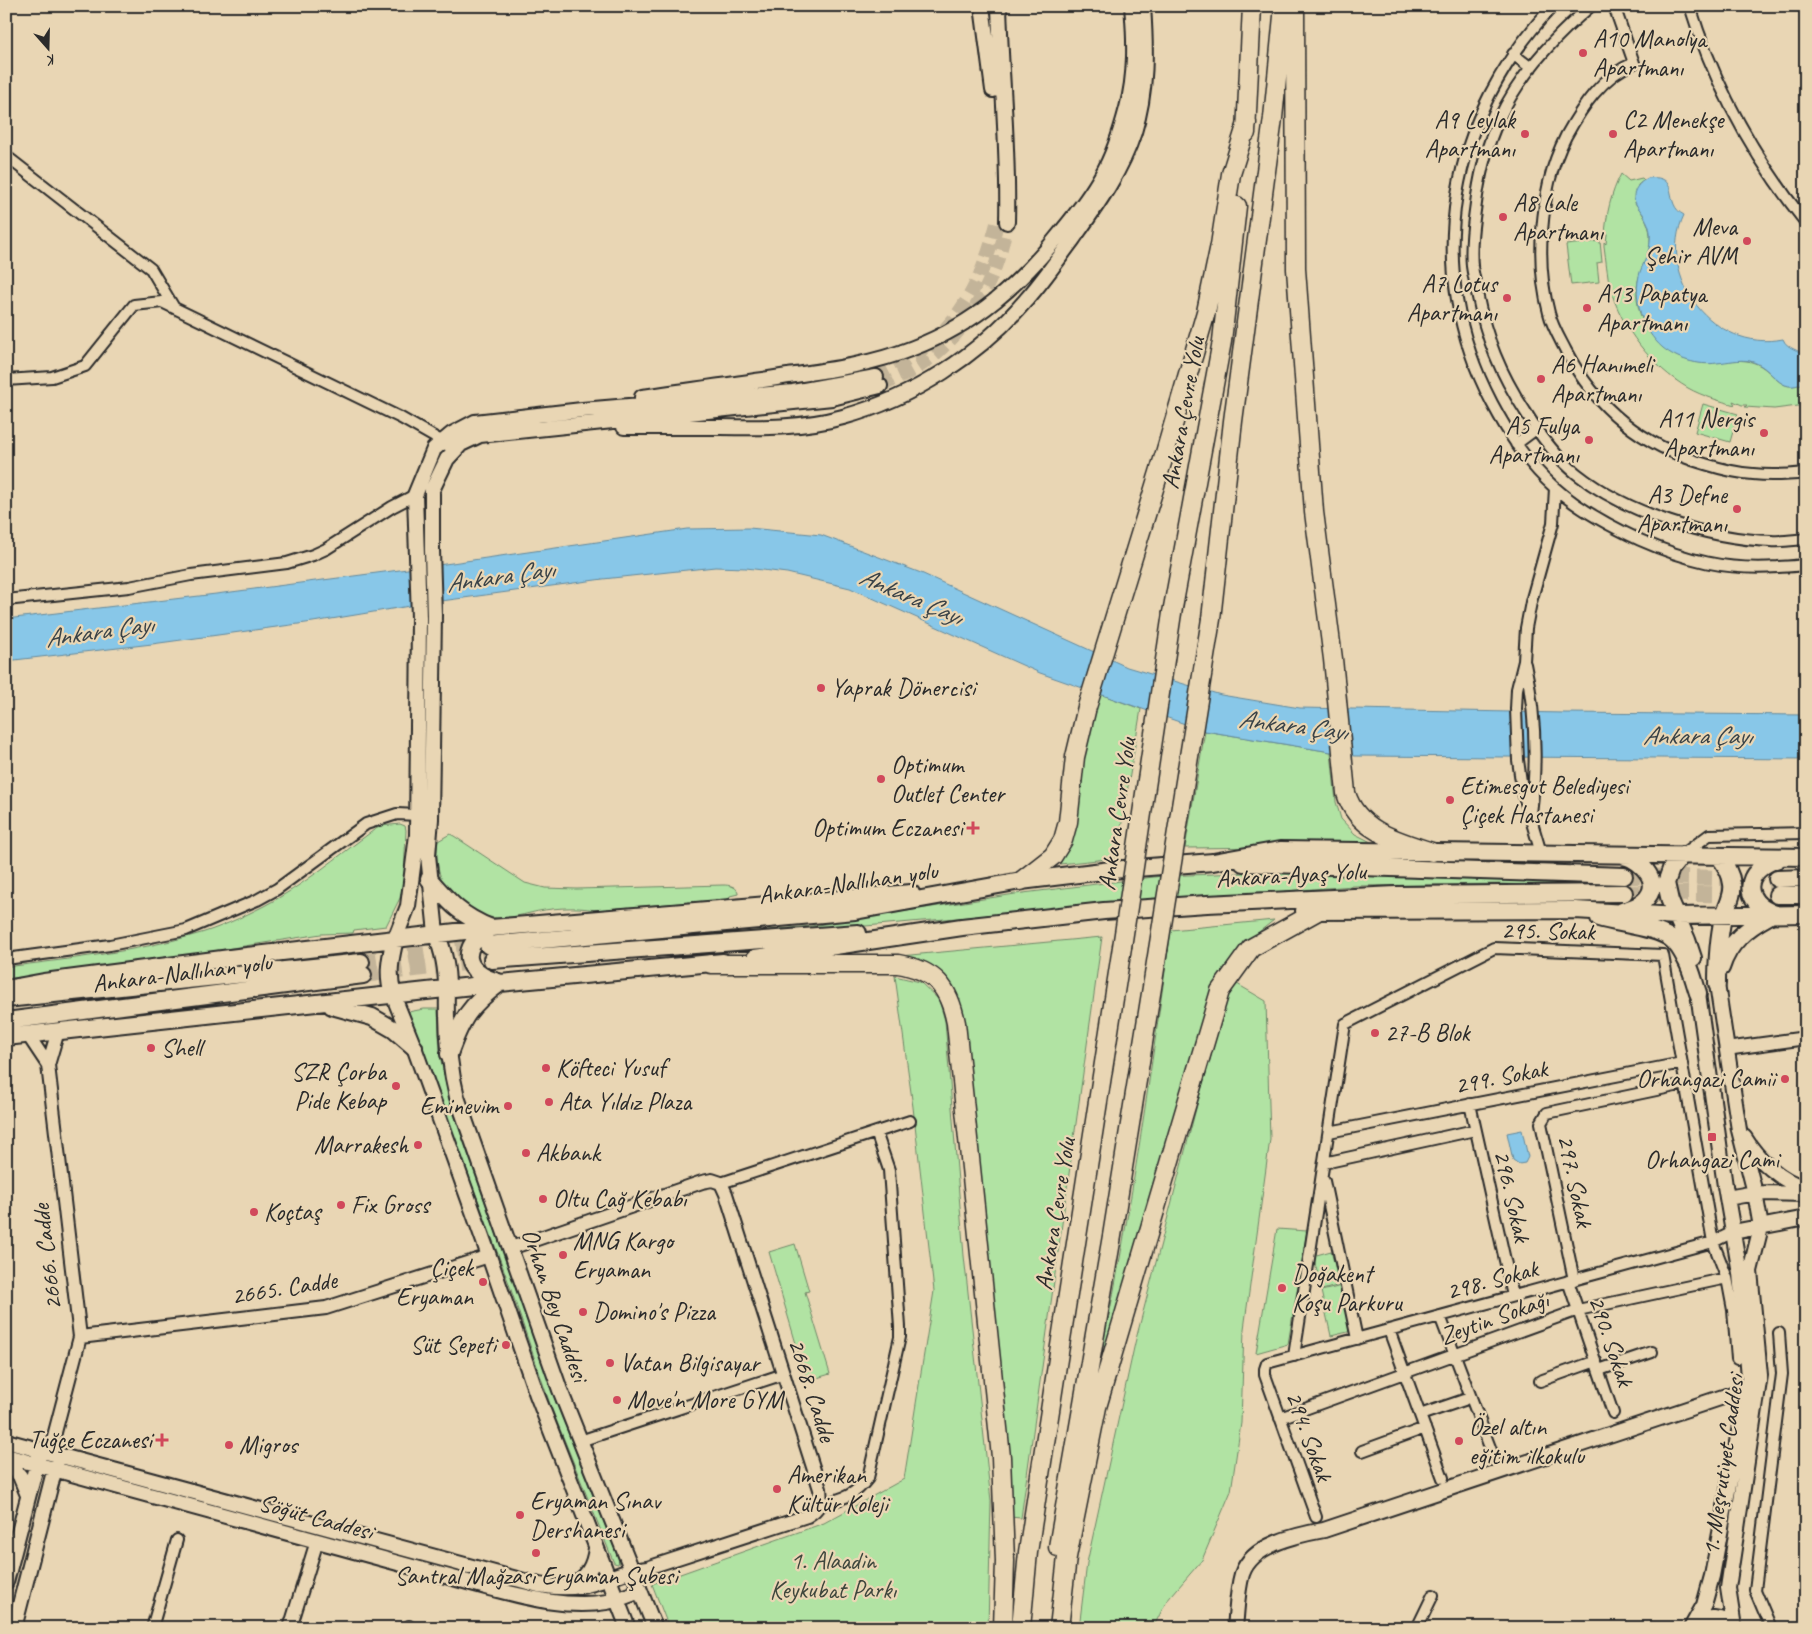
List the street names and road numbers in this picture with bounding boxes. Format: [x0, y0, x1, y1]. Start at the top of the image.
street label: Ankara Çevre Yolu [1154, 333, 1212, 491]
street label: Ankara Çevre Yolu [1090, 734, 1144, 892]
street label: Ankara-Nallıhan yolu [756, 854, 941, 911]
street label: Ankara-Ayaş Yolu [1215, 855, 1369, 895]
street label: 295. Sokak [1501, 914, 1597, 948]
street label: Ankara-Nallıhan yolu [90, 946, 275, 1000]
street label: 299. Sokak [1452, 1052, 1552, 1102]
street label: 297. Sokak [1550, 1132, 1601, 1232]
street label: Ankara Çevre Yolu [1027, 1134, 1083, 1292]
street label: 296. Sokak [1486, 1147, 1539, 1247]
street label: 2666. Cadde [24, 1200, 69, 1312]
street label: Orhan Bey Caddesi [514, 1224, 597, 1389]
street label: 298. Sokak [1443, 1252, 1543, 1308]
street label: 2665. Cadde [229, 1264, 341, 1312]
street label: Zeytin Sokağı [1435, 1283, 1554, 1352]
street label: 290. Sokak [1581, 1291, 1642, 1392]
street label: 2668. Cadde [780, 1334, 844, 1447]
street label: 1. Meşrutiyet Caddesi [1694, 1369, 1752, 1558]
street label: 294. Sokak [1278, 1386, 1341, 1487]
street label: Söğüt Caddesi [255, 1486, 380, 1548]

